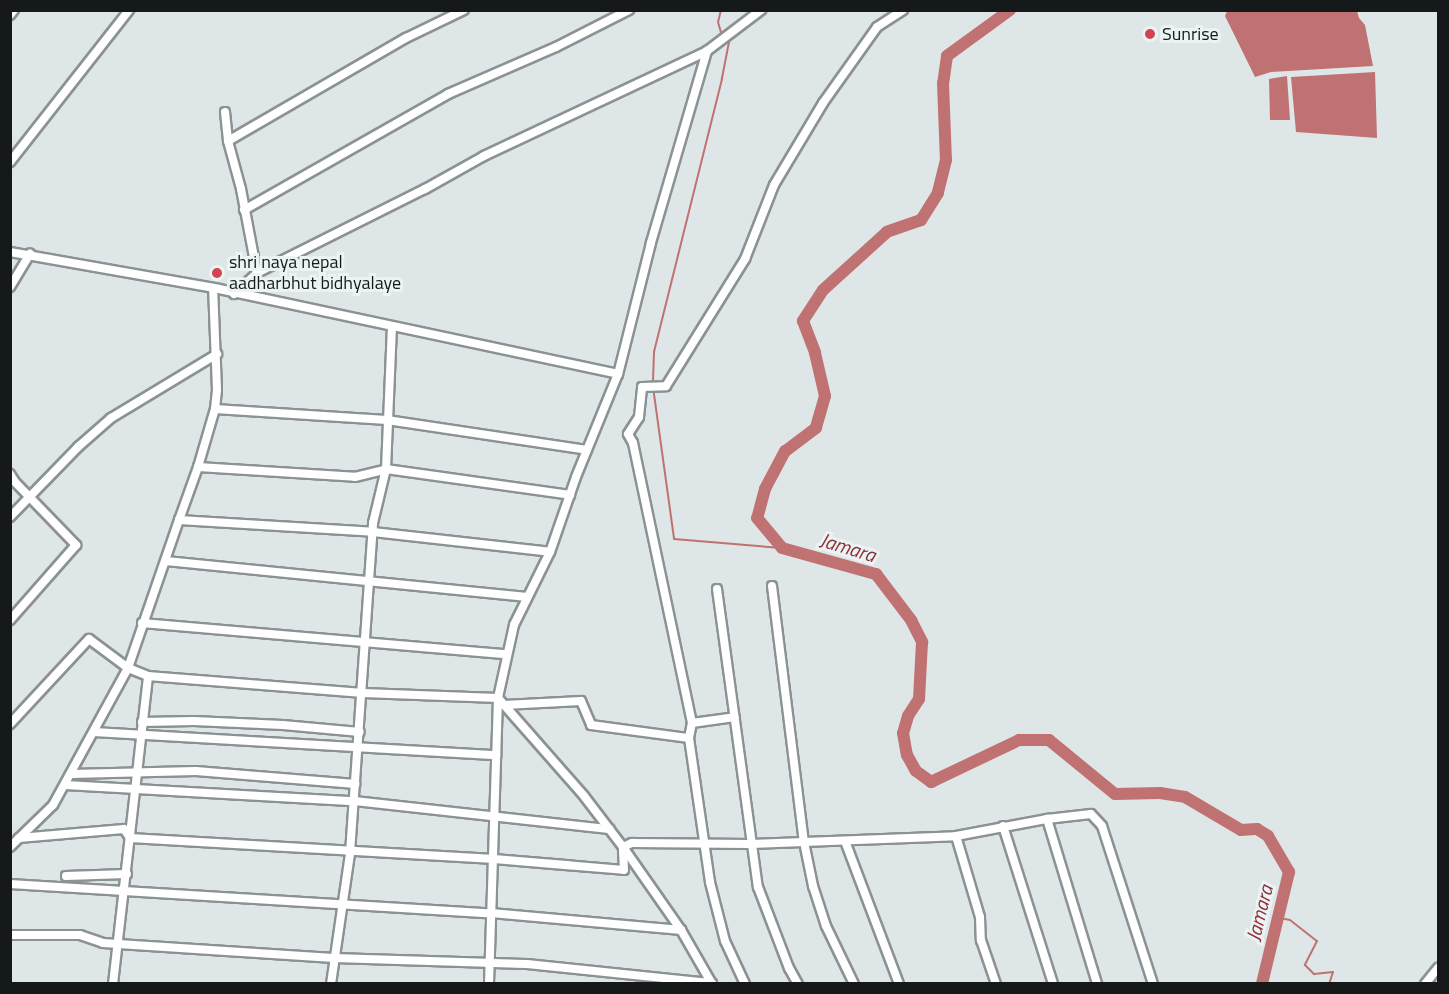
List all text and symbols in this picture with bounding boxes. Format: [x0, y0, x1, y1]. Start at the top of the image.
place label: Sunrise [1162, 23, 1219, 45]
marker: Sunrise [1143, 27, 1157, 41]
place label: shri naya nepal aadharbhut bidhyalaye [229, 252, 401, 294]
marker: shri naya nepal aadharbhut bidhyalaye [210, 266, 224, 280]
water label: Jamara [817, 527, 879, 567]
water label: Jamara [1240, 883, 1278, 943]

